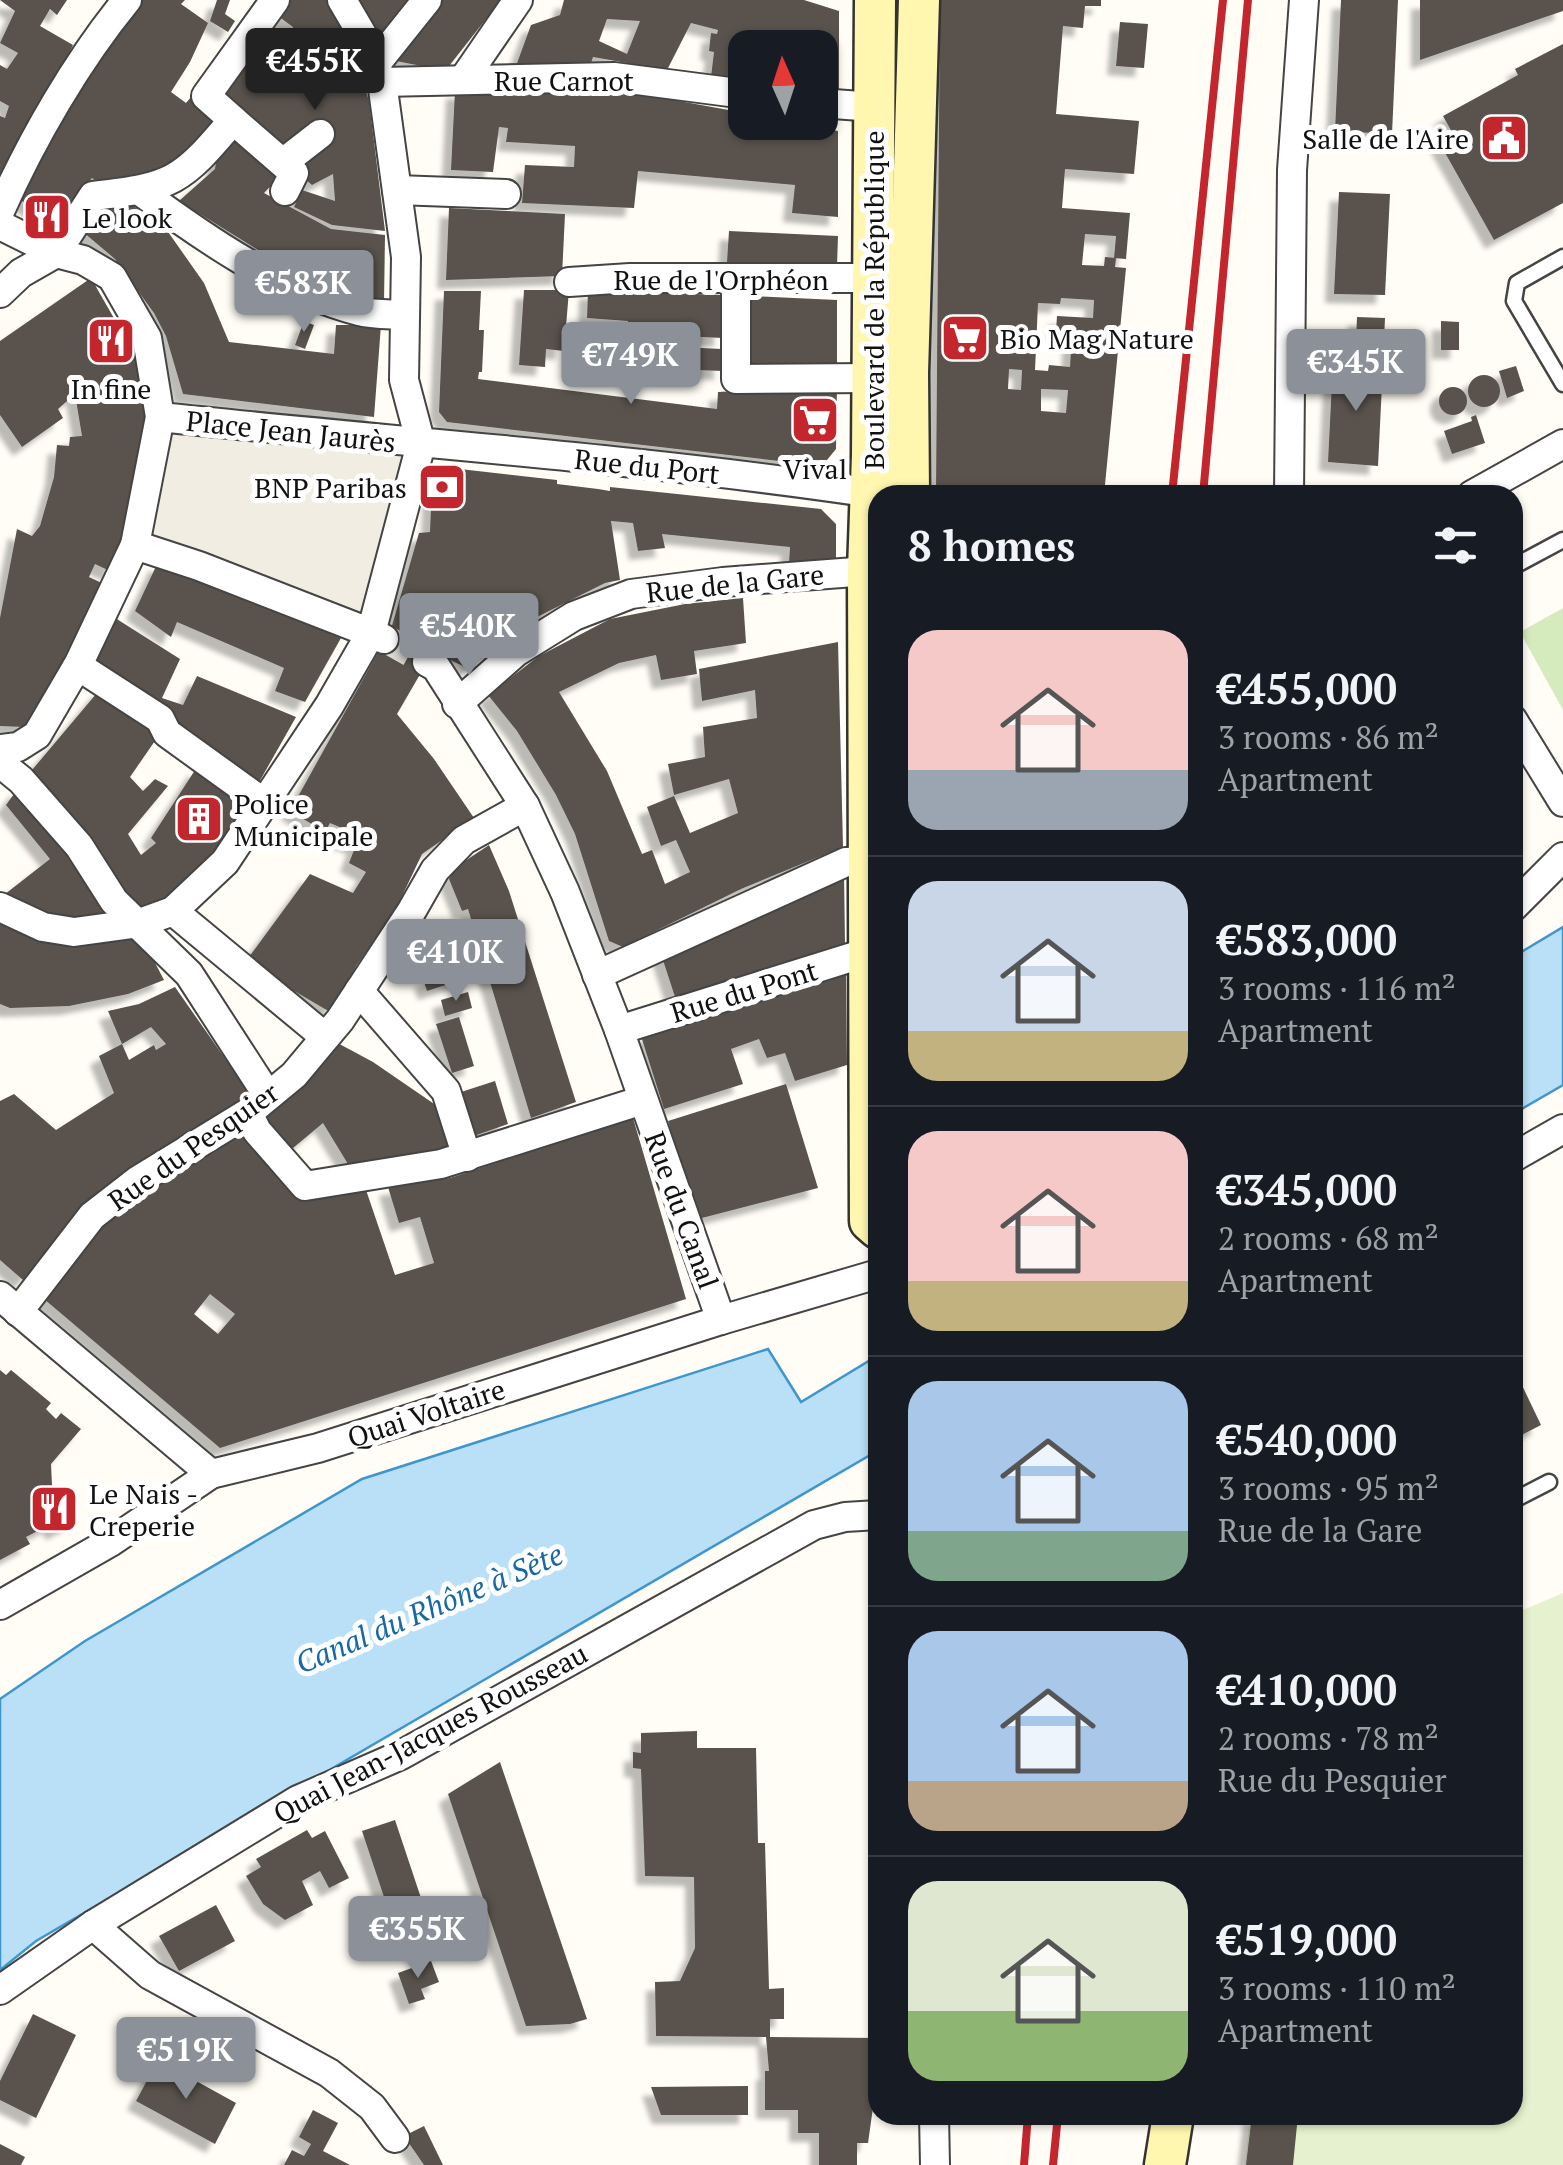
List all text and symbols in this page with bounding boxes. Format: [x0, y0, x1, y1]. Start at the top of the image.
pin: €455K [245, 28, 385, 113]
north arrow [728, 30, 838, 140]
map controls [728, 30, 838, 140]
text: €455K [267, 39, 363, 81]
street label: Rue Carnot [494, 62, 635, 99]
public building icon: Salle de l'Aire [1478, 112, 1530, 164]
place label: Salle de l'Aire [1302, 120, 1469, 157]
street label: Boulevard de la République [855, 131, 892, 469]
restaurant icon: Le look [21, 191, 73, 243]
place label: Le look [82, 199, 173, 236]
pin: €583K [234, 250, 374, 335]
text: €583K [256, 261, 352, 303]
street label: Rue de l'Orphéon [613, 261, 829, 298]
supermarket icon: Bio Mag Nature [939, 312, 991, 364]
restaurant icon: In fine [85, 315, 137, 367]
place label: Bio Mag Nature [1000, 320, 1194, 357]
pin: €749K [561, 322, 701, 407]
pin: €345K [1286, 329, 1426, 414]
text: €749K [583, 333, 679, 375]
text: €345K [1308, 340, 1404, 382]
place label: In fine [71, 370, 151, 407]
supermarket icon: Vival [789, 394, 841, 446]
street label: Place Jean Jaurès [184, 402, 398, 460]
street label: Rue du Port [573, 440, 722, 492]
place label: Vival [783, 450, 847, 487]
bank icon: BNP Paribas [416, 461, 468, 513]
place label: BNP Paribas [254, 469, 407, 506]
text: 8 homes [908, 517, 1075, 573]
icon: filters [1428, 518, 1483, 573]
street label: Rue de la Gare [644, 555, 826, 611]
pin: €540K [399, 593, 539, 678]
text: €540K [421, 604, 517, 646]
text: €455,000 [1218, 660, 1397, 716]
icon: home [988, 670, 1108, 790]
text: 3 rooms · 86 m² [1218, 716, 1439, 758]
text: Apartment [1218, 758, 1373, 800]
place label: Police Municipale [234, 785, 373, 854]
building icon: Police Municipale [173, 793, 225, 845]
text: €583,000 [1218, 911, 1397, 967]
pin: €410K [386, 919, 526, 1004]
icon: home [988, 921, 1108, 1041]
text: €410K [408, 930, 504, 972]
street label: Rue du Pont [666, 951, 822, 1031]
text: 3 rooms · 116 m² [1218, 967, 1456, 1009]
text: Apartment [1218, 1009, 1373, 1051]
street label: Rue du Pesquier [100, 1073, 286, 1218]
street label: Rue du Canal [636, 1126, 728, 1294]
text: €345,000 [1218, 1161, 1397, 1217]
icon: home [988, 1171, 1108, 1291]
text: 2 rooms · 68 m² [1218, 1217, 1439, 1259]
text: Apartment [1218, 1259, 1373, 1301]
street label: Quai Voltaire [342, 1370, 510, 1456]
text: €540,000 [1218, 1411, 1397, 1467]
icon: home [988, 1421, 1108, 1541]
text: 3 rooms · 95 m² [1218, 1467, 1439, 1509]
place label: Le Nais - Creperie [89, 1475, 198, 1544]
restaurant icon: Le Nais - Creperie [28, 1483, 80, 1535]
text: Rue de la Gare [1218, 1509, 1422, 1551]
water label: Canal du Rhône à Sète [289, 1533, 569, 1682]
street label: Quai Jean-Jacques Rousseau [267, 1634, 593, 1832]
text: €410,000 [1218, 1661, 1397, 1717]
icon: home [988, 1671, 1108, 1791]
text: 2 rooms · 78 m² [1218, 1717, 1439, 1759]
text: Rue du Pesquier [1218, 1759, 1447, 1801]
pin: €355K [348, 1896, 488, 1981]
text: €355K [370, 1907, 466, 1949]
text: €519,000 [1218, 1911, 1397, 1967]
icon: home [988, 1921, 1108, 2041]
text: 3 rooms · 110 m² [1218, 1967, 1456, 2009]
text: Apartment [1218, 2009, 1373, 2051]
pin: €519K [116, 2017, 256, 2102]
text: €519K [138, 2028, 234, 2070]

